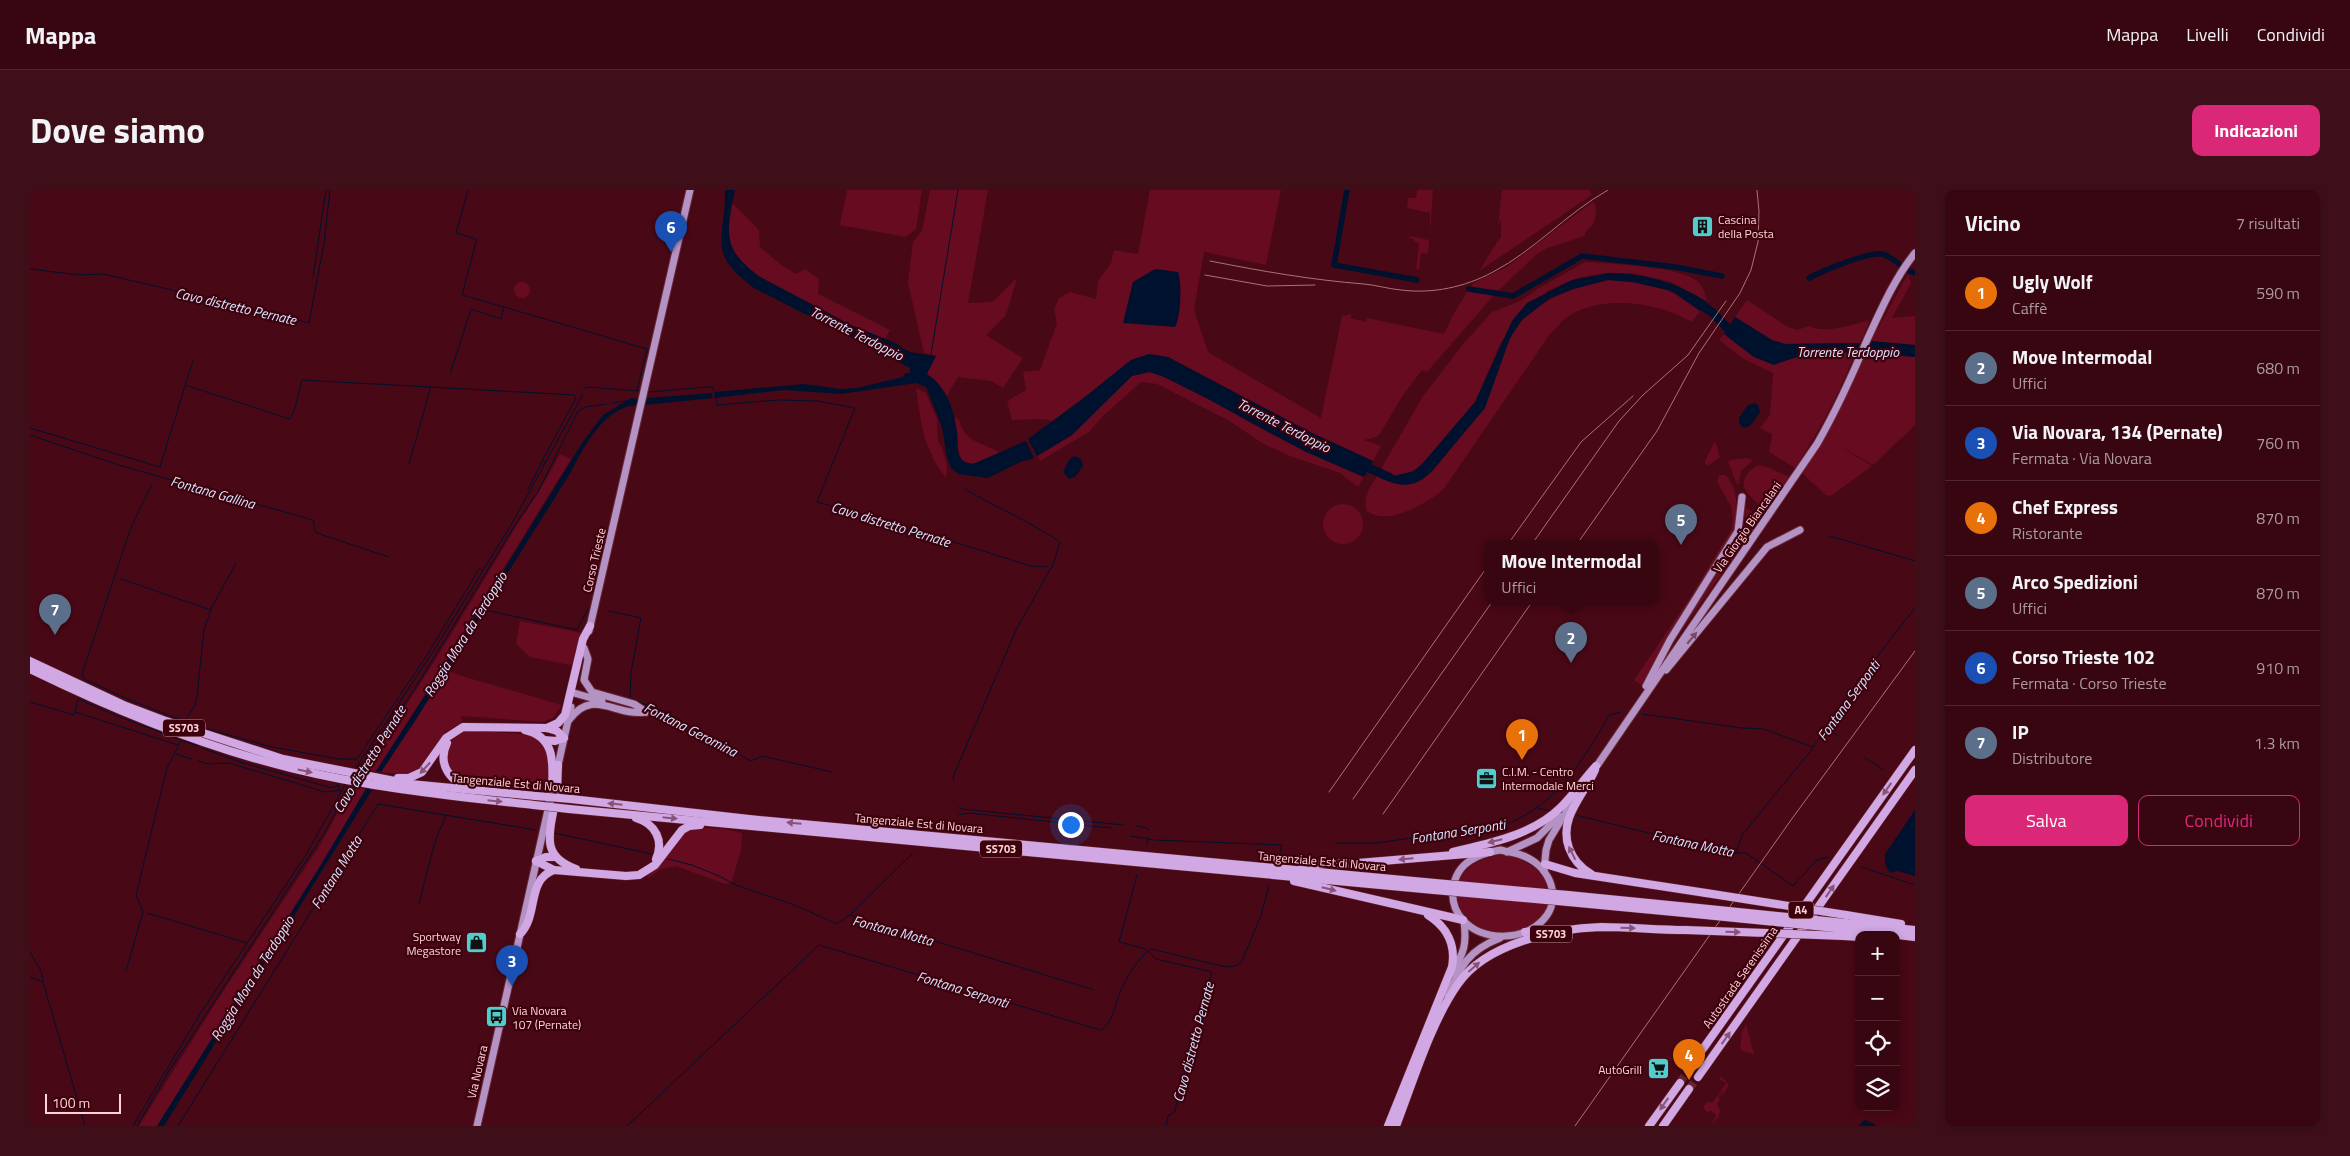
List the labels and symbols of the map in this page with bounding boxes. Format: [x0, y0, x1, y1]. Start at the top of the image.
place label: Cascina della Posta [1718, 210, 1774, 243]
pin: 6 [655, 211, 687, 252]
building icon: Cascina della Posta [1690, 214, 1714, 238]
water label: Cavo distretto Pernate [173, 282, 300, 330]
water label: Torrente Terdoppio [807, 300, 908, 366]
water label: Torrente Terdoppio [1797, 341, 1900, 362]
water label: Torrente Terdoppio [1234, 392, 1335, 458]
water label: Fontana Gallina [168, 470, 259, 514]
street label: Via Giorgio Biancalani [1708, 477, 1786, 577]
water label: Cavo distretto Pernate [829, 496, 955, 553]
pin: 5 [1665, 504, 1697, 545]
street label: Corso Trieste [577, 526, 611, 594]
water label: Roggia Mora da Terdoppio [418, 567, 513, 701]
pin: 7 [39, 594, 71, 635]
pin: 2 [1555, 622, 1587, 663]
one-way arrow [1687, 632, 1698, 645]
water label: Fontana Serponti [1812, 654, 1886, 745]
water label: Fontana Geromina [641, 696, 742, 762]
water label: Cavo distretto Pernate [327, 700, 411, 817]
pin: 1 [1506, 719, 1538, 760]
road number: SS703 [163, 720, 205, 736]
one-way arrow [419, 761, 431, 773]
place label: C.I.M. - Centro Intermodale Merci [1502, 762, 1594, 795]
office icon: C.I.M. - Centro Intermodale Merci [1474, 766, 1498, 790]
one-way arrow [297, 767, 312, 775]
street label: Tangenziale Est di Novara [451, 768, 581, 798]
one-way arrow [1882, 783, 1892, 796]
one-way arrow [488, 797, 504, 805]
one-way arrow [607, 800, 623, 808]
street label: Tangenziale Est di Novara [854, 808, 984, 838]
your location [1058, 812, 1084, 838]
water label: Fontana Serponti [1409, 813, 1509, 849]
one-way arrow [662, 814, 678, 822]
one-way arrow [786, 818, 802, 826]
water label: Fontana Motta [1650, 824, 1737, 862]
water label: Fontana Motta [305, 831, 367, 913]
one-way arrow [1487, 837, 1502, 845]
road number: SS703 [980, 841, 1022, 858]
street label: Tangenziale Est di Novara [1257, 846, 1387, 876]
one-way arrow [1568, 846, 1576, 861]
one-way arrow [1398, 855, 1414, 863]
one-way arrow [1825, 884, 1835, 898]
one-way arrow [1321, 885, 1336, 893]
road number: A4 [1788, 902, 1814, 918]
water label: Fontana Motta [850, 909, 937, 951]
water label: Roggia Mora da Terdoppio [205, 911, 300, 1045]
street label: Autostrada Serenissima [1698, 922, 1782, 1032]
one-way arrow [1620, 925, 1636, 933]
road number: SS703 [1530, 926, 1572, 942]
place label: Sportway Megastore [407, 927, 461, 960]
one-way arrow [1725, 928, 1741, 936]
shop icon: Sportway Megastore [465, 931, 489, 955]
pin: 3 [496, 945, 528, 986]
one-way arrow [1468, 962, 1480, 973]
water label: Fontana Serponti [915, 965, 1013, 1014]
water label: Cavo distretto Pernate [1167, 978, 1220, 1104]
place label: Via Novara 107 (Pernate) [512, 1001, 581, 1034]
bus stop icon: Via Novara 107 (Pernate) [484, 1005, 508, 1029]
one-way arrow [1721, 1031, 1731, 1044]
pin: 4 [1673, 1039, 1705, 1080]
street label: Via Novara [462, 1043, 492, 1101]
supermarket icon: AutoGrill [1646, 1057, 1670, 1081]
place label: AutoGrill [1598, 1060, 1642, 1079]
scale bar [45, 1091, 121, 1114]
one-way arrow [1659, 1097, 1669, 1111]

